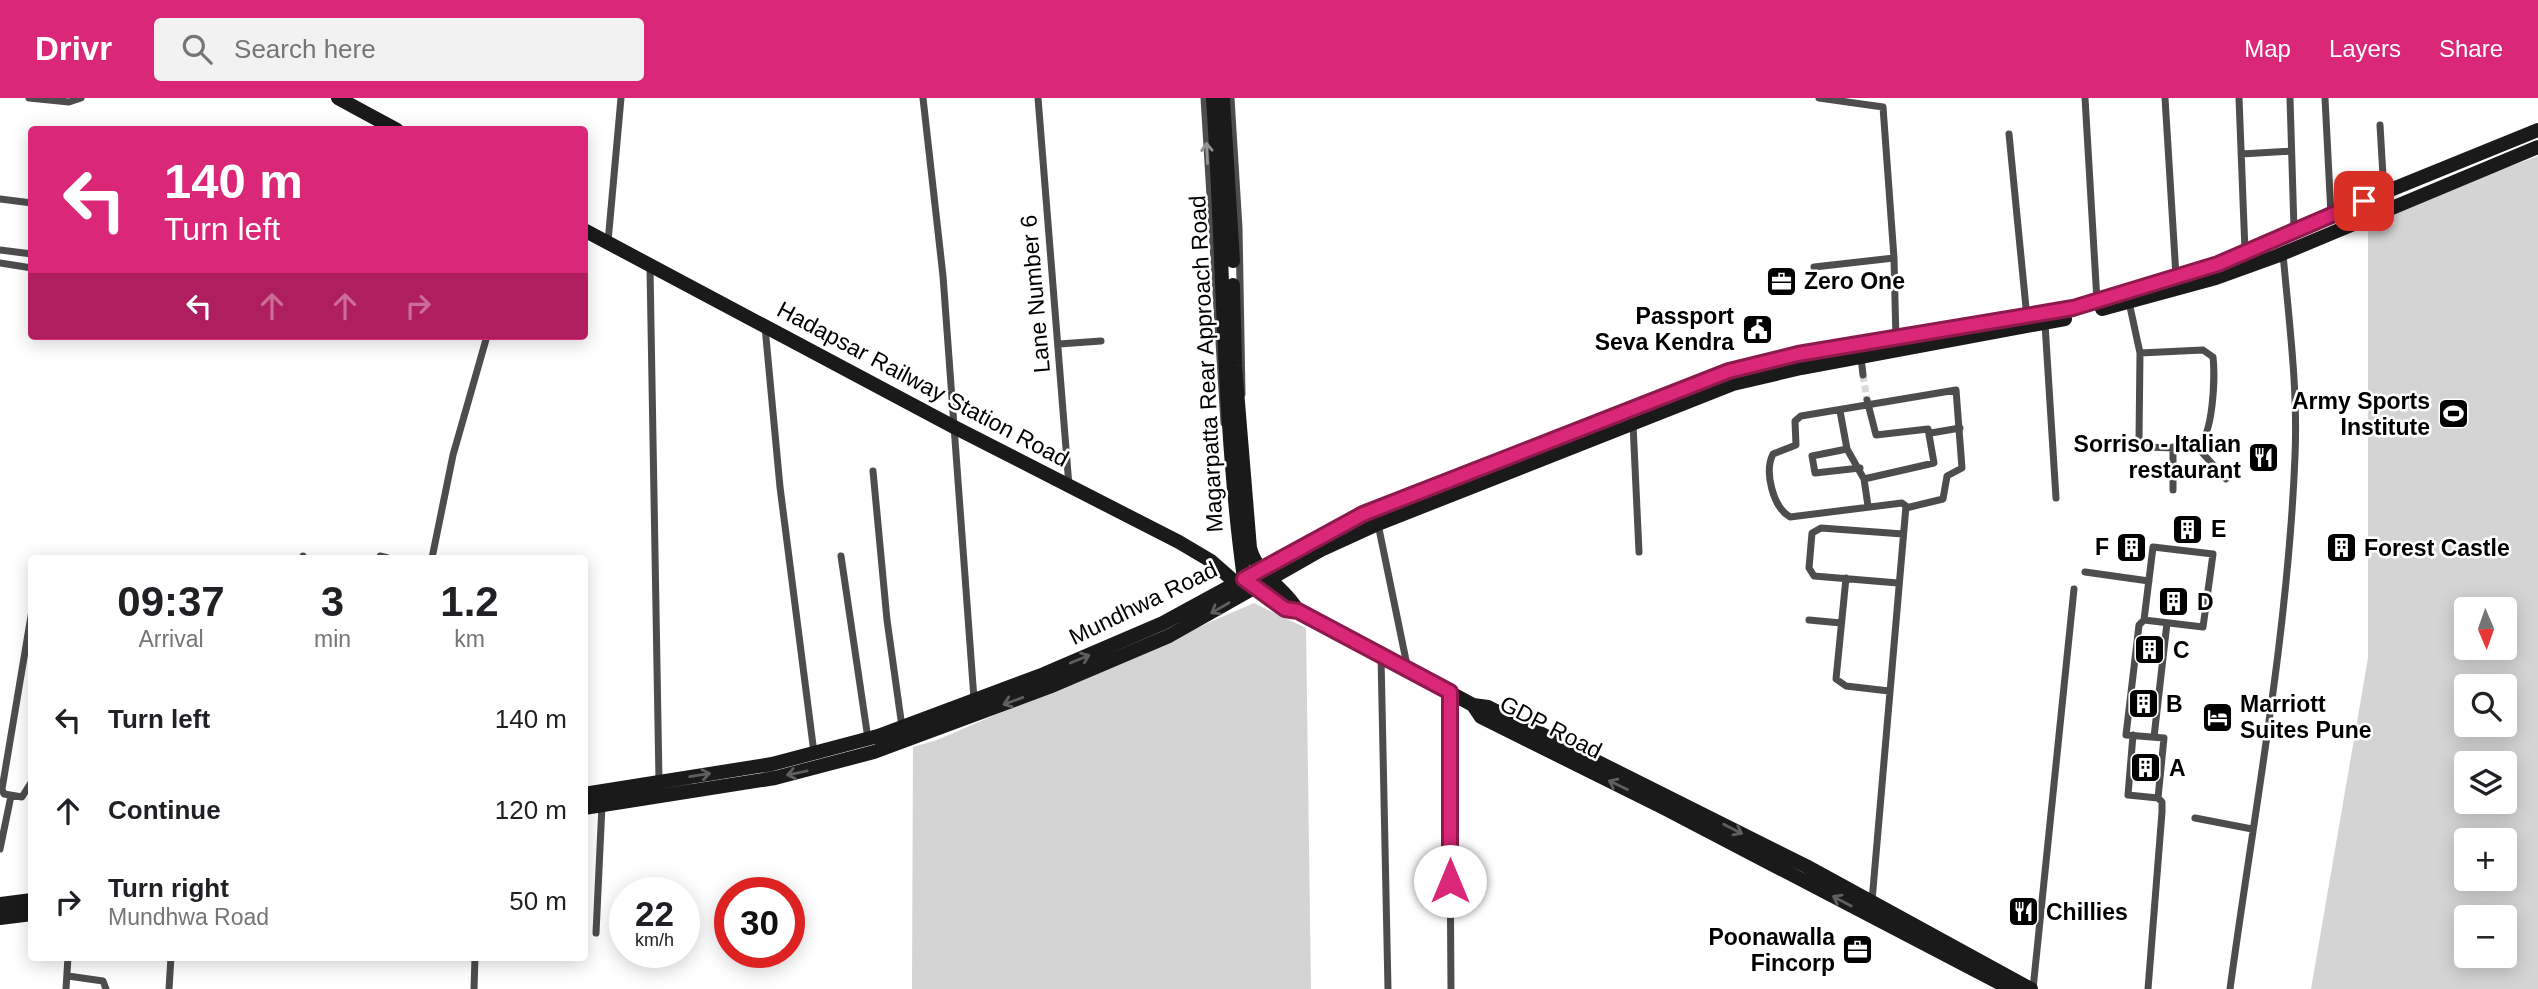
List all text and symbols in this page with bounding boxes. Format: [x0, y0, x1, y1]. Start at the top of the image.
search box [154, 18, 644, 81]
text: Drivr [35, 30, 112, 67]
icon: search [178, 30, 216, 68]
text: Search here [234, 34, 376, 64]
text: Map [2244, 35, 2291, 62]
text: Layers [2329, 35, 2401, 62]
text: Share [2439, 35, 2503, 62]
one-way arrow [1200, 143, 1213, 165]
icon: left [49, 154, 140, 245]
text: 140 m [164, 154, 303, 208]
pin [2334, 171, 2394, 231]
icon: arrive [2345, 182, 2383, 220]
street label: Magarpatta Rear Approach Road [1184, 195, 1228, 533]
text: Turn left [164, 211, 280, 247]
street label: Lane Number 6 [1015, 214, 1055, 374]
office icon: Zero One [1764, 264, 1798, 298]
place label: Zero One [1804, 268, 1905, 294]
icon: left [180, 287, 218, 325]
icon: ahead [253, 287, 291, 325]
icon: ahead [326, 287, 364, 325]
icon: right [399, 287, 437, 325]
street label: Hadapsar Railway Station Road [773, 296, 1073, 472]
place label: Passport Seva Kendra [1595, 303, 1734, 355]
public building icon: Passport Seva Kendra [1740, 312, 1774, 346]
place label: Army Sports Institute [2292, 388, 2430, 440]
sports icon: Army Sports Institute [2436, 397, 2470, 431]
place label: Sorriso - Italian restaurant [2074, 431, 2241, 483]
restaurant icon: Sorriso - Italian restaurant [2247, 440, 2281, 474]
building icon: E [2171, 512, 2205, 546]
place label: E [2211, 516, 2226, 542]
building icon: F [2115, 530, 2149, 564]
building icon: Forest Castle [2324, 531, 2358, 565]
place label: F [2095, 534, 2109, 560]
place label: Forest Castle [2364, 535, 2510, 561]
street label: Mundhwa Road [1065, 556, 1221, 650]
text: 09:37 [117, 578, 225, 625]
text: 3 [321, 578, 344, 625]
text: 1.2 [440, 578, 499, 625]
building icon: D [2157, 585, 2191, 619]
place label: D [2197, 589, 2214, 615]
north arrow [2454, 597, 2516, 660]
map controls [2454, 597, 2517, 968]
one-way arrow [1211, 601, 1231, 615]
text: Arrival [138, 626, 204, 652]
text: min [314, 626, 351, 652]
text: km [454, 626, 485, 652]
building icon: C [2133, 633, 2167, 667]
place label: C [2173, 637, 2190, 663]
one-way arrow [1069, 652, 1091, 665]
button: search [2454, 674, 2517, 737]
building icon: B [2126, 687, 2160, 721]
street label: GDP Road [1496, 690, 1606, 764]
place label: B [2166, 691, 2183, 717]
place label: Marriott Suites Pune [2240, 691, 2372, 743]
one-way arrow [1002, 695, 1024, 708]
hotel icon: Marriott Suites Pune [2200, 700, 2234, 734]
icon: left [49, 701, 87, 739]
text: Turn left [108, 704, 210, 734]
text: 140 m [495, 704, 567, 734]
building icon: A [2129, 751, 2163, 785]
button: layers [2454, 751, 2517, 814]
place label: A [2169, 755, 2186, 781]
one-way arrow [786, 767, 809, 781]
one-way arrow [688, 768, 711, 781]
one-way arrow [1608, 778, 1629, 792]
icon: ahead [49, 792, 87, 830]
text: Continue [108, 795, 221, 825]
text: 120 m [495, 795, 567, 825]
one-way arrow [1722, 823, 1743, 837]
button: + [2454, 828, 2517, 891]
position arrow [1413, 844, 1487, 918]
text: Turn right [108, 873, 229, 903]
speed limit sign: 30 [714, 877, 805, 968]
icon: right [49, 883, 87, 921]
text: 50 m [509, 886, 567, 916]
text: 22 [635, 894, 674, 933]
one-way arrow [1832, 894, 1852, 908]
restaurant icon: Chillies [2006, 895, 2040, 929]
place label: Chillies [2046, 899, 2128, 925]
text: Mundhwa Road [108, 904, 269, 930]
button: − [2454, 905, 2517, 968]
place label: Poonawalla Fincorp [1708, 924, 1835, 976]
text: km/h [635, 930, 674, 950]
office icon: Poonawalla Fincorp [1841, 933, 1875, 967]

